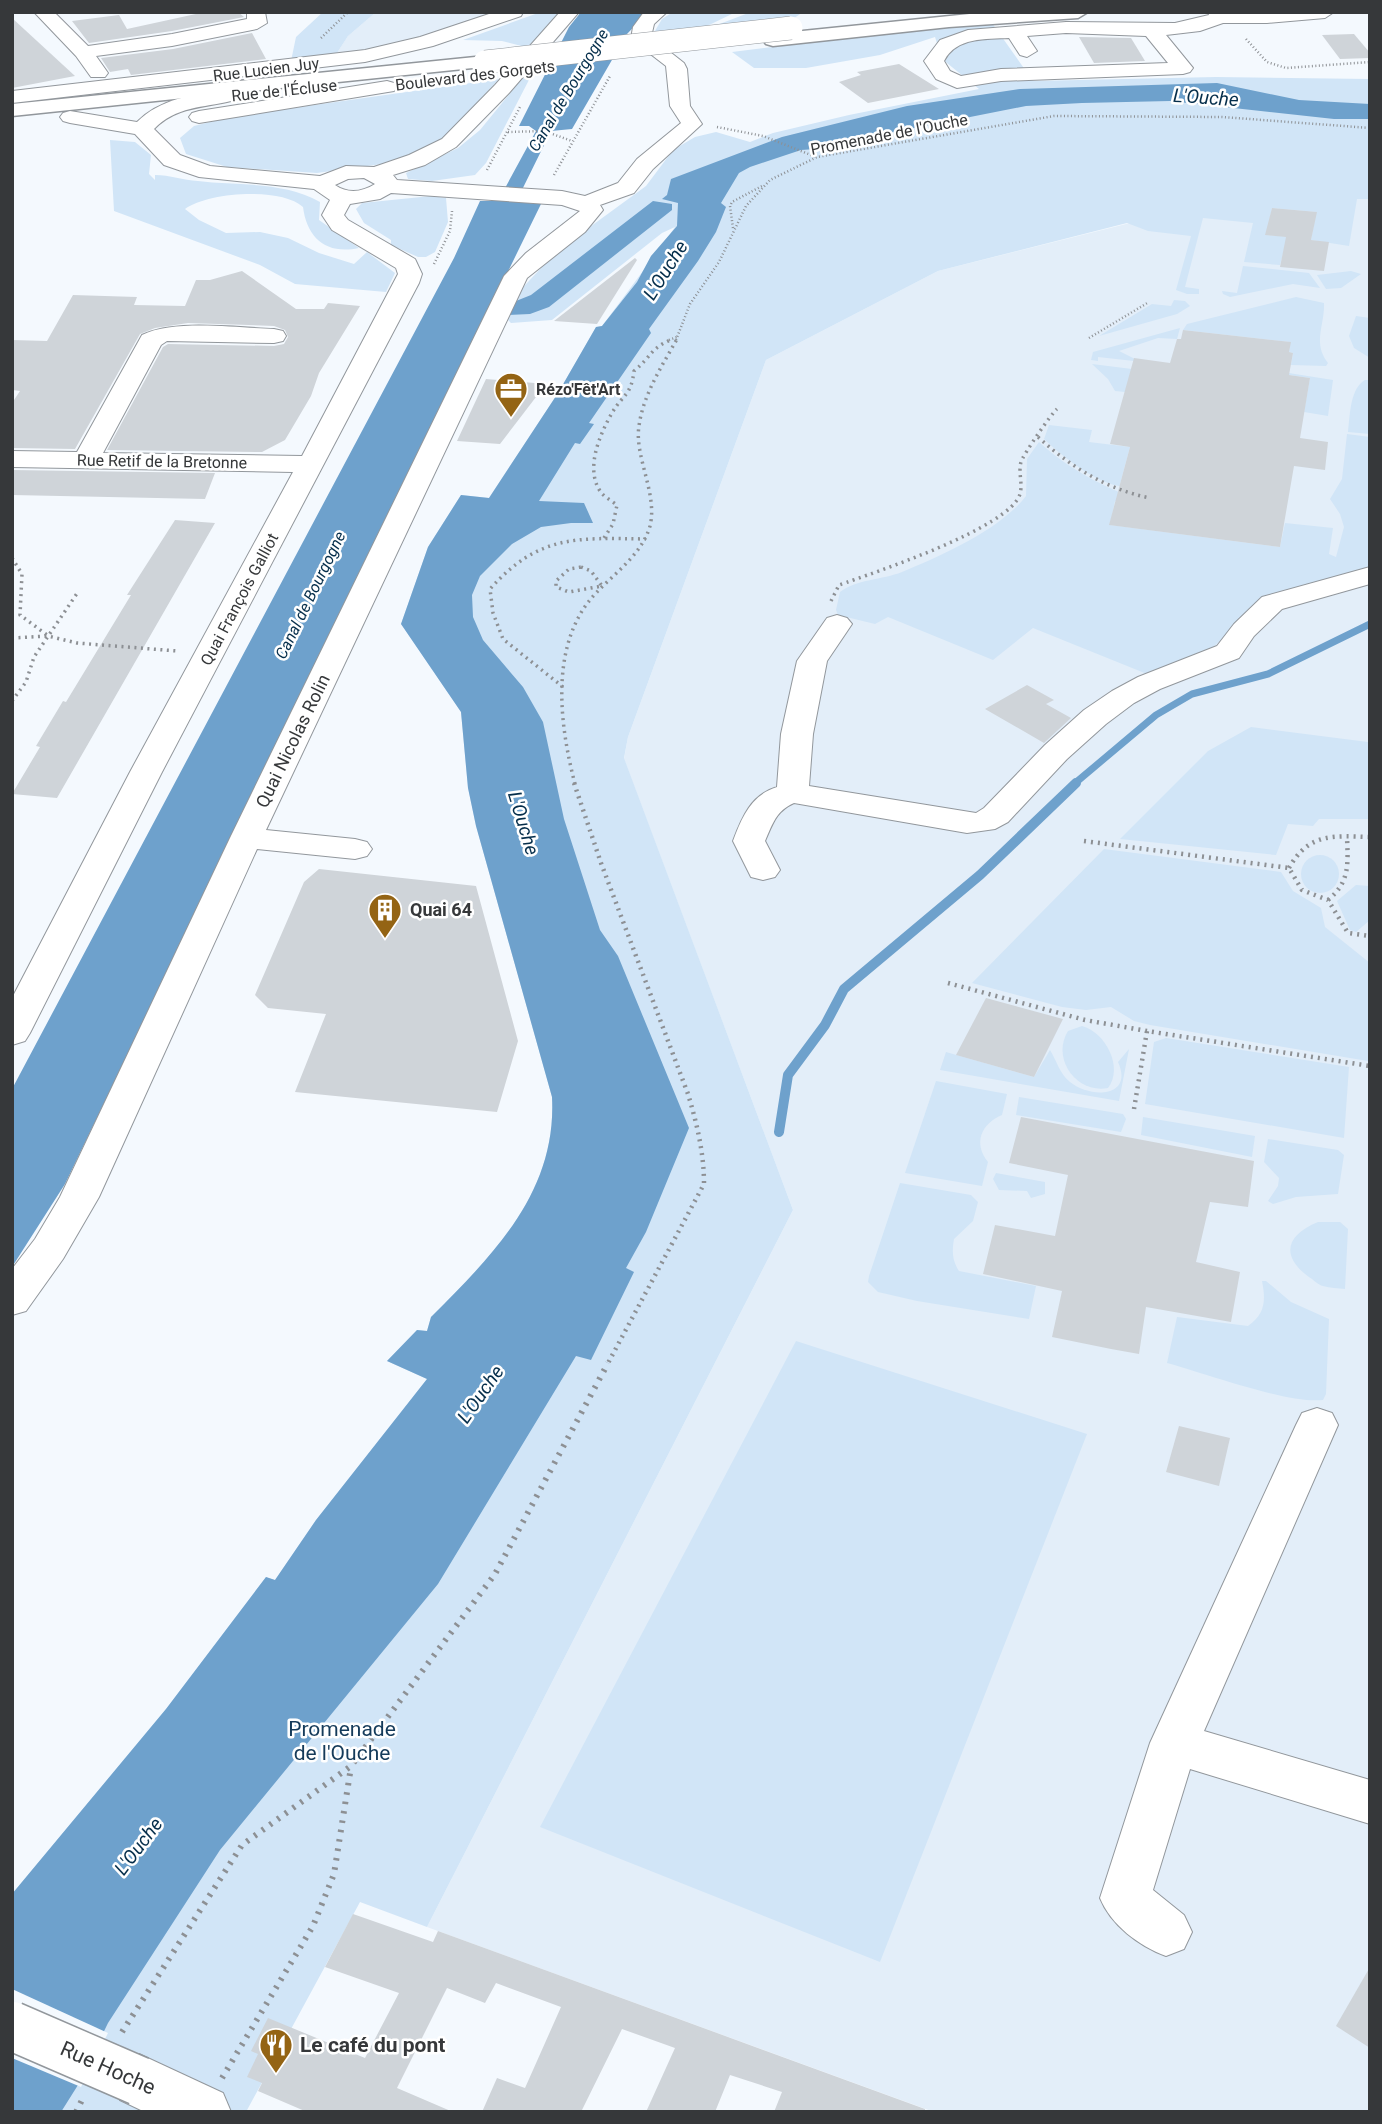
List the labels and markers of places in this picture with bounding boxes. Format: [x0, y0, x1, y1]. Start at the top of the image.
office icon: Rézo'Fêt'Art [492, 370, 530, 419]
place label: Rézo'Fêt'Art [536, 380, 621, 399]
building icon: Quai 64 [366, 891, 404, 940]
place label: Quai 64 [410, 899, 472, 920]
restaurant icon: Le café du pont [257, 2026, 295, 2075]
place label: Le café du pont [300, 2033, 445, 2057]

